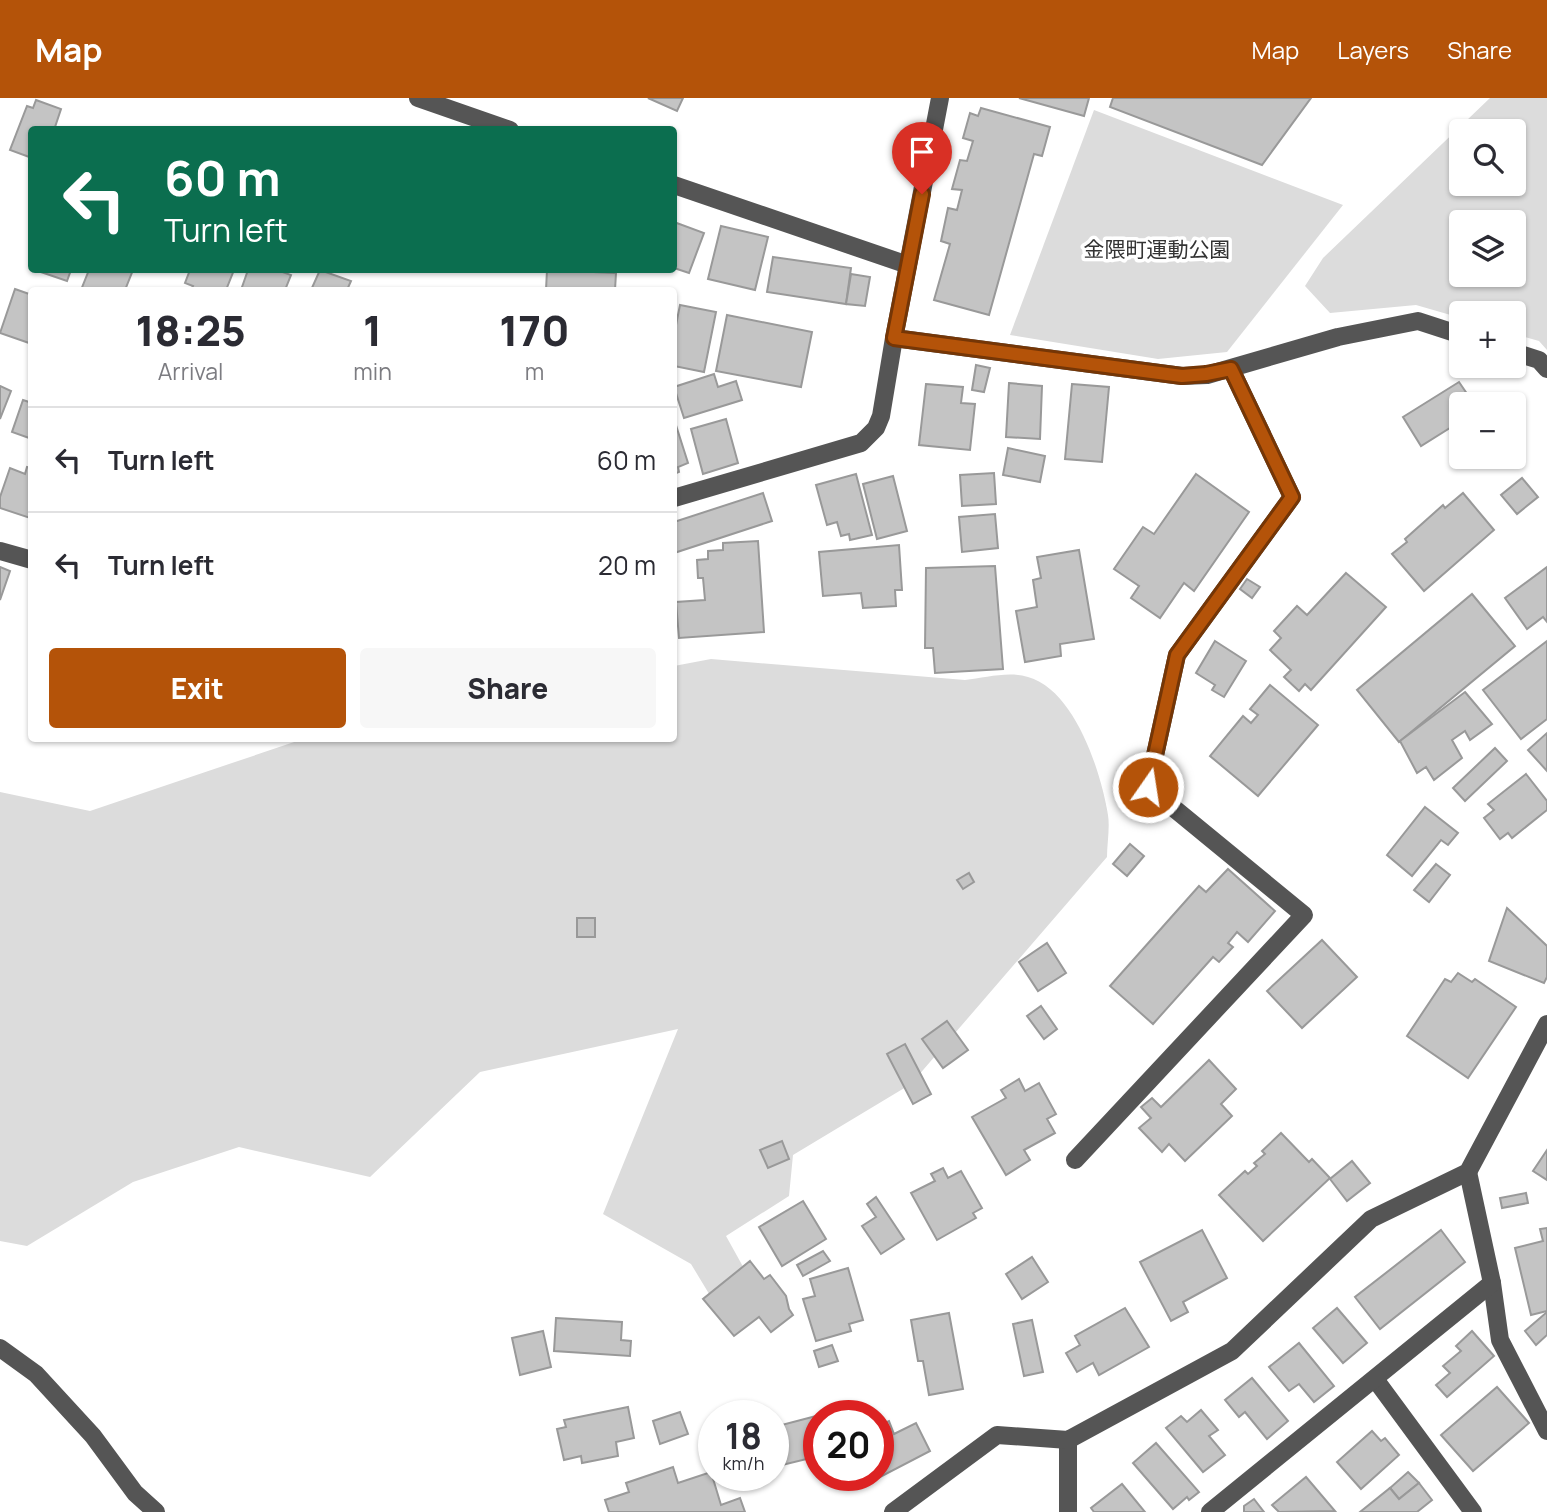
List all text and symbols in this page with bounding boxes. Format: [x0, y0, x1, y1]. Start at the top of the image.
text: Map [35, 27, 103, 72]
text: Map [1252, 33, 1299, 66]
text: Layers [1337, 33, 1409, 66]
text: Share [1447, 33, 1512, 66]
map controls [1449, 119, 1526, 469]
button: search [1449, 119, 1526, 196]
pin [892, 122, 952, 194]
icon: arrive [903, 133, 941, 171]
text: 60 m [164, 144, 281, 211]
icon: left [49, 154, 140, 245]
text: Turn left [164, 208, 288, 252]
button: layers [1449, 210, 1526, 287]
park label: 金隈町運動公園 [1084, 235, 1231, 263]
text: 18:25 [135, 301, 246, 359]
text: 1 [363, 301, 382, 359]
text: 170 [499, 301, 570, 359]
button: + [1449, 301, 1526, 378]
text: Arrival [158, 355, 223, 387]
text: min [353, 355, 392, 387]
text: m [525, 355, 544, 387]
button: − [1449, 392, 1526, 469]
icon: left [49, 441, 87, 479]
text: Turn left [108, 442, 215, 478]
text: 60 m [597, 442, 656, 478]
icon: left [49, 546, 87, 584]
text: Turn left [108, 547, 215, 583]
text: 20 m [598, 547, 656, 583]
button: Exit [49, 648, 346, 728]
button: Share [360, 648, 656, 728]
position arrow [1111, 750, 1185, 824]
speed limit sign: 20 [803, 1400, 894, 1491]
text: 18 [725, 1412, 762, 1460]
text: km/h [723, 1451, 764, 1475]

